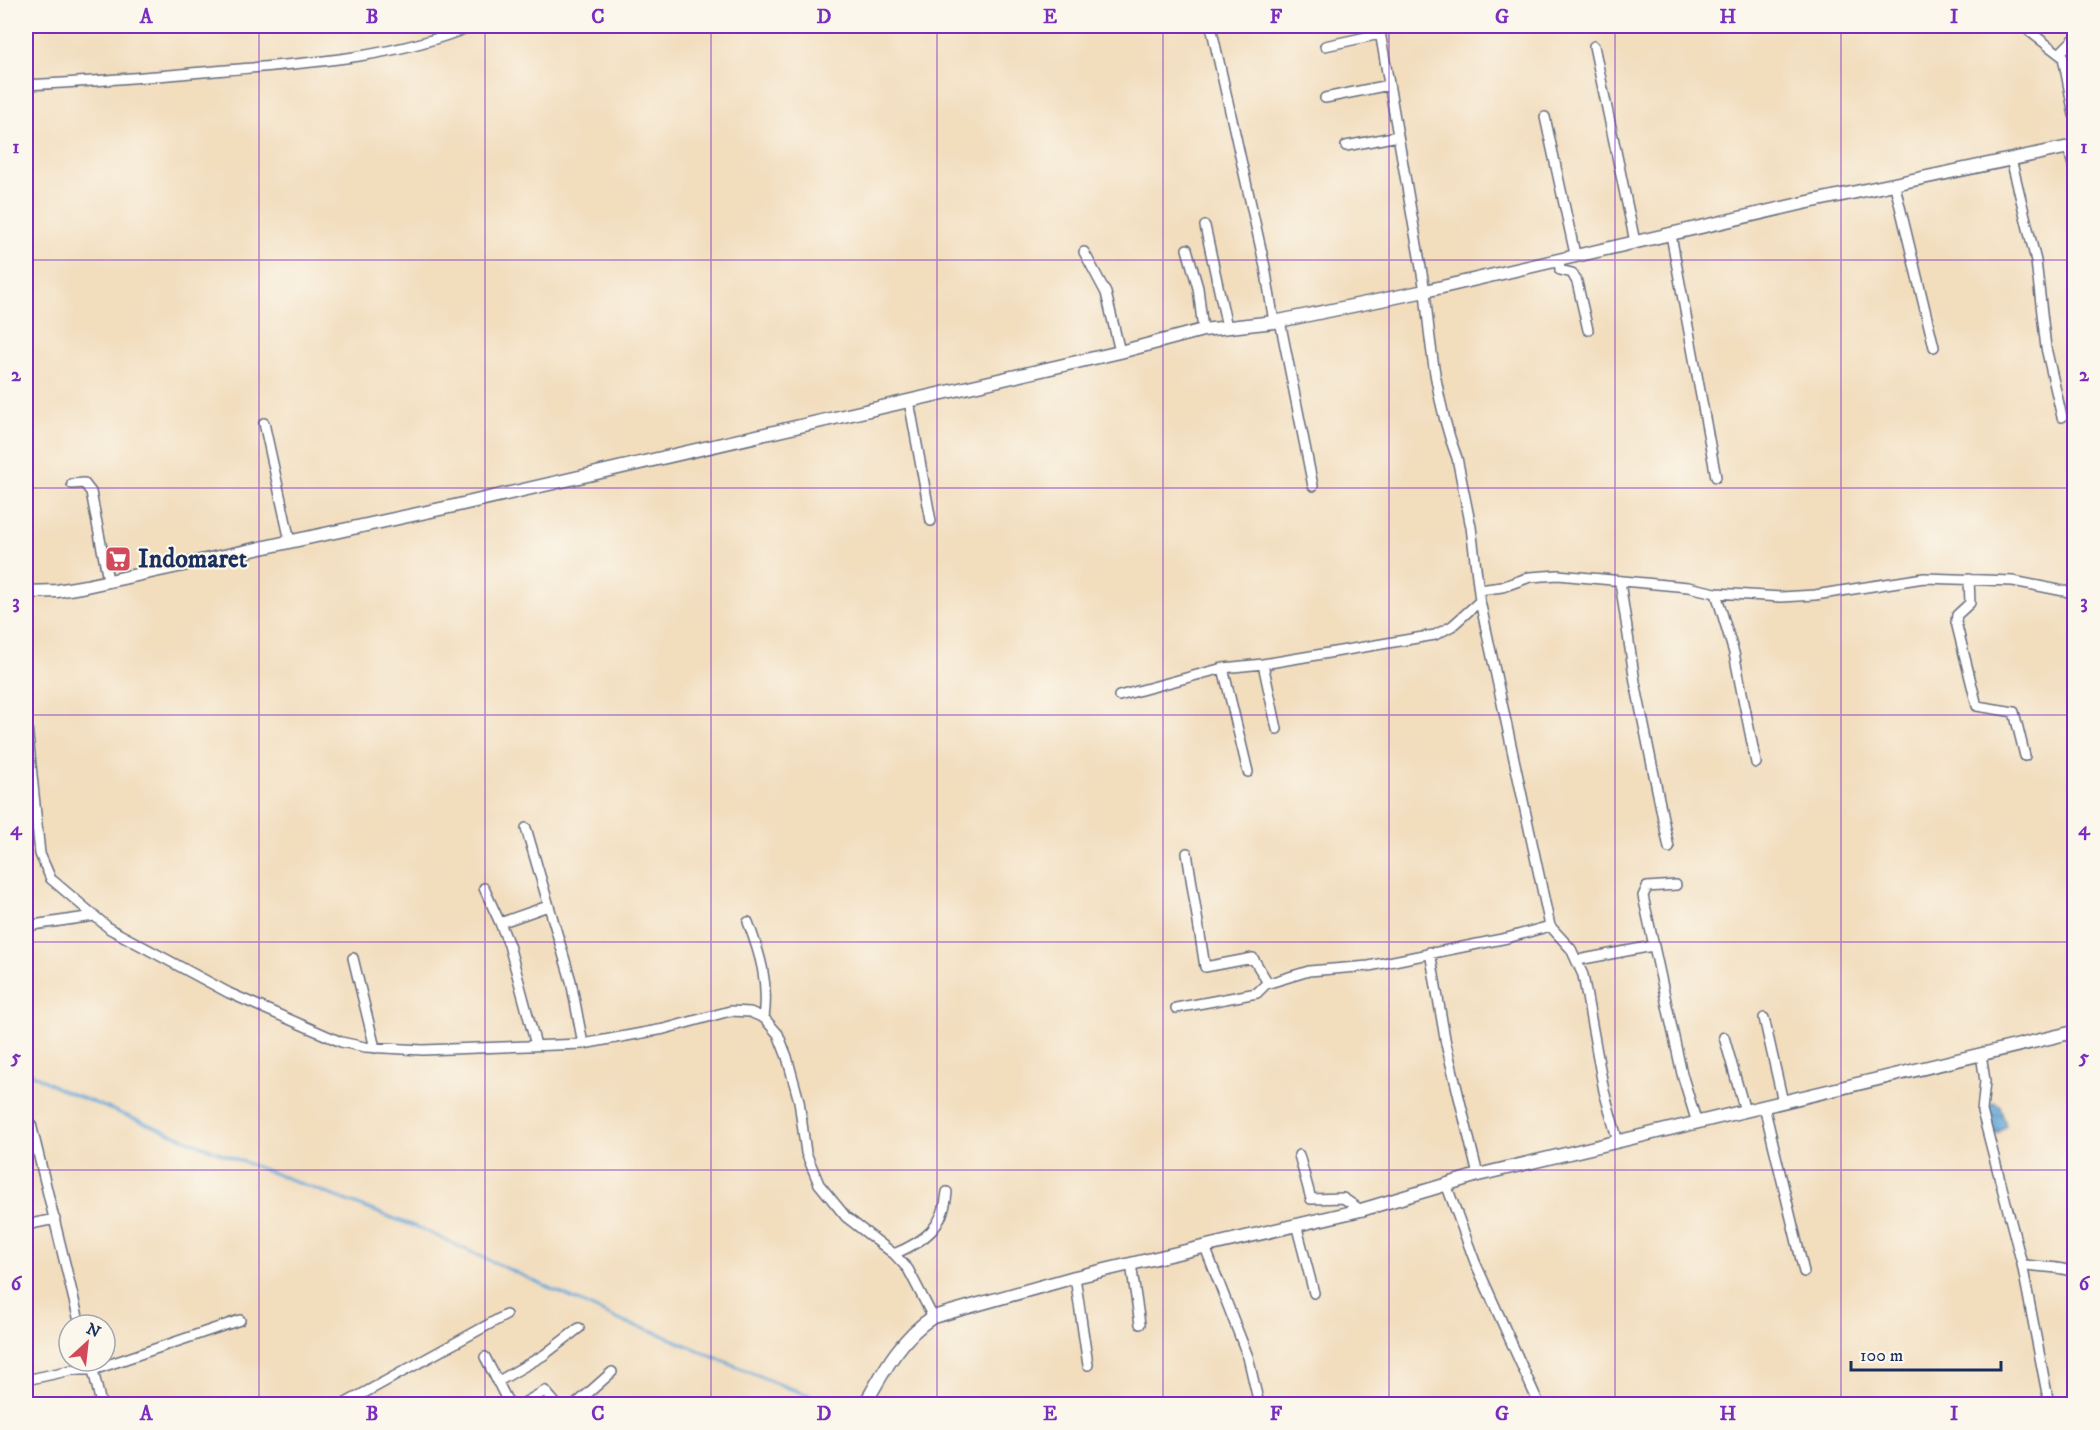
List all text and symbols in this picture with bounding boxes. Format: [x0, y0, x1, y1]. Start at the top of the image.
text: A [139, 5, 154, 30]
text: B [366, 5, 378, 30]
text: C [591, 5, 605, 30]
text: D [817, 5, 832, 30]
text: E [1043, 5, 1057, 30]
text: F [1270, 5, 1283, 30]
text: G [1495, 5, 1509, 30]
text: H [1720, 5, 1737, 30]
text: I [1950, 5, 1958, 30]
text: 1 [12, 135, 20, 160]
text: 1 [2080, 135, 2088, 160]
text: 2 [11, 363, 22, 388]
text: 2 [2079, 363, 2090, 388]
place label: Indomaret [138, 543, 248, 576]
supermarket icon: Indomaret [103, 544, 133, 574]
text: 3 [12, 590, 20, 615]
text: 3 [2080, 590, 2088, 615]
text: 4 [10, 817, 23, 842]
text: 4 [2078, 817, 2091, 842]
text: 5 [10, 1045, 21, 1070]
text: 5 [2078, 1045, 2089, 1070]
text: 6 [11, 1272, 23, 1297]
text: 6 [2079, 1272, 2091, 1297]
north arrow [57, 1313, 117, 1373]
text: N [83, 1319, 104, 1342]
scale bar [1851, 1334, 2001, 1372]
text: 100 m [1860, 1345, 1903, 1367]
text: A [139, 1402, 154, 1427]
text: B [366, 1402, 378, 1427]
text: C [591, 1402, 605, 1427]
text: D [817, 1402, 832, 1427]
text: E [1043, 1402, 1057, 1427]
text: F [1270, 1402, 1283, 1427]
text: G [1495, 1402, 1509, 1427]
text: H [1720, 1402, 1737, 1427]
text: I [1950, 1402, 1958, 1427]

